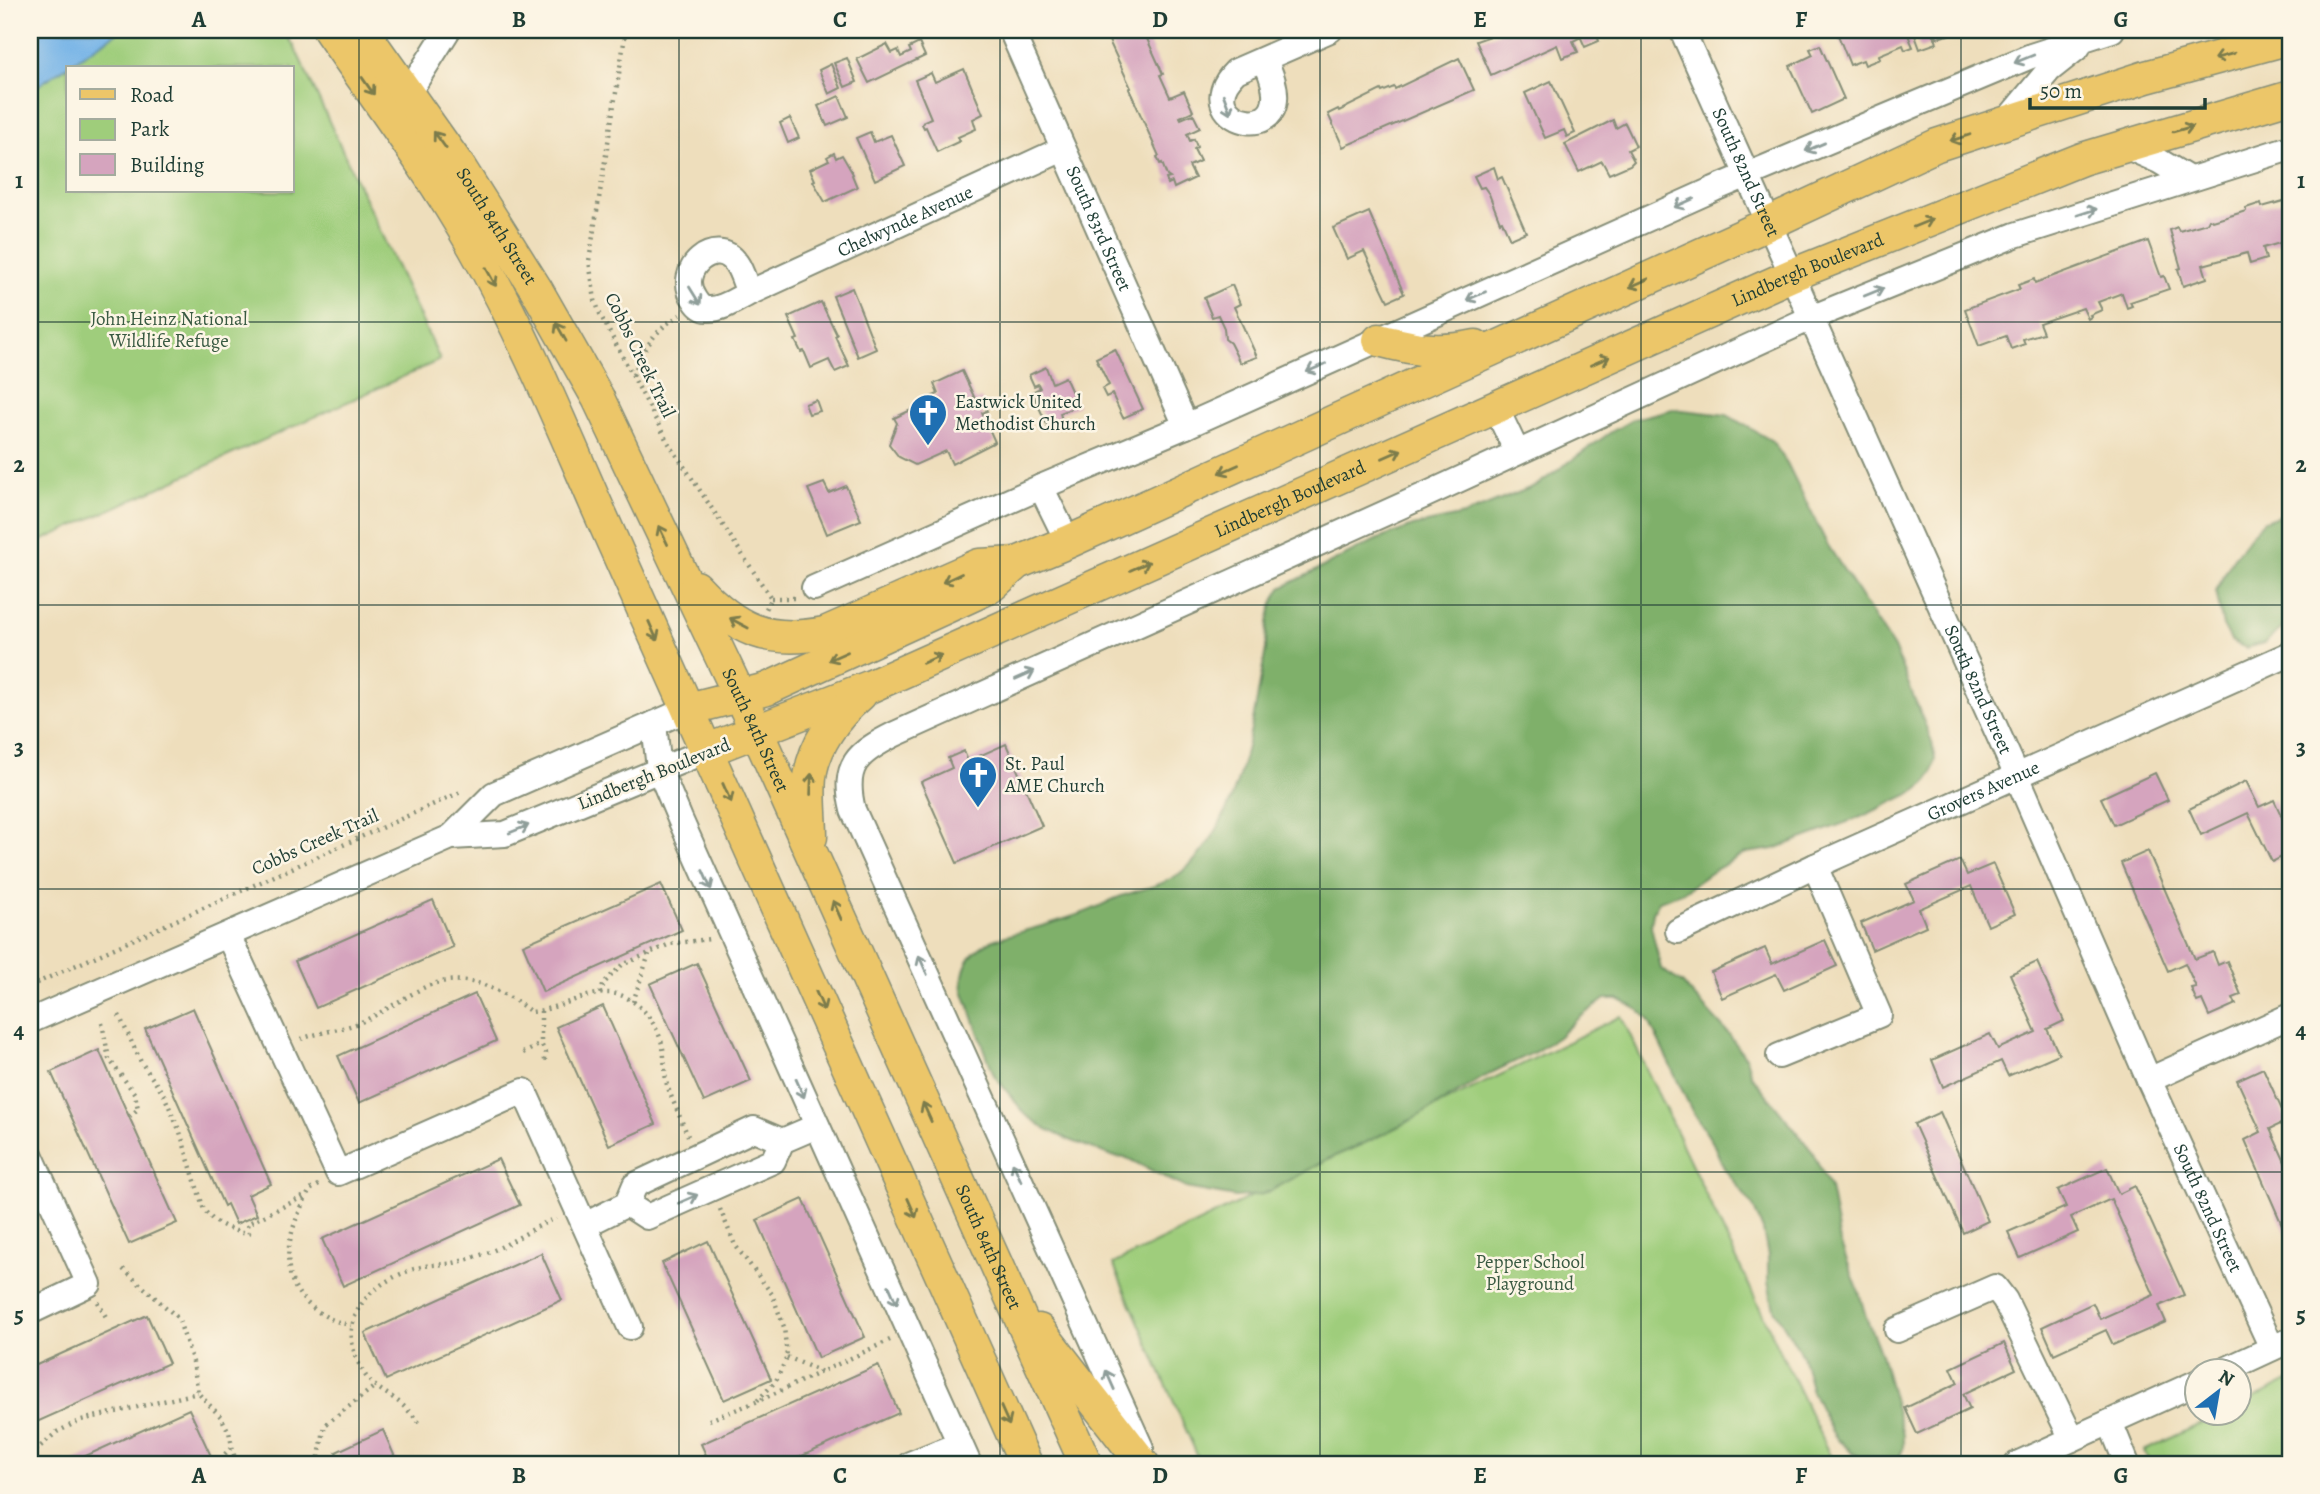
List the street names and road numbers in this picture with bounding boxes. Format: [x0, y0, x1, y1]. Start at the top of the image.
street label: South 82nd Street [1706, 104, 1786, 241]
street label: South 84th Street [450, 162, 543, 290]
street label: South 83rd Street [1060, 162, 1138, 295]
street label: Chelwynde Avenue [833, 179, 977, 264]
street label: Lindbergh Boulevard [1727, 226, 1888, 313]
street label: Cobbs Creek Trail [598, 288, 682, 422]
street label: Lindbergh Boulevard [1210, 454, 1370, 544]
street label: South 82nd Street [1938, 621, 2019, 758]
street label: South 84th Street [715, 663, 795, 796]
street label: Lindbergh Boulevard [574, 731, 735, 817]
street label: Grovers Avenue [1923, 754, 2044, 827]
street label: Cobbs Creek Trail [247, 802, 383, 882]
street label: South 82nd Street [2167, 1139, 2249, 1277]
street label: South 84th Street [949, 1180, 1028, 1314]

